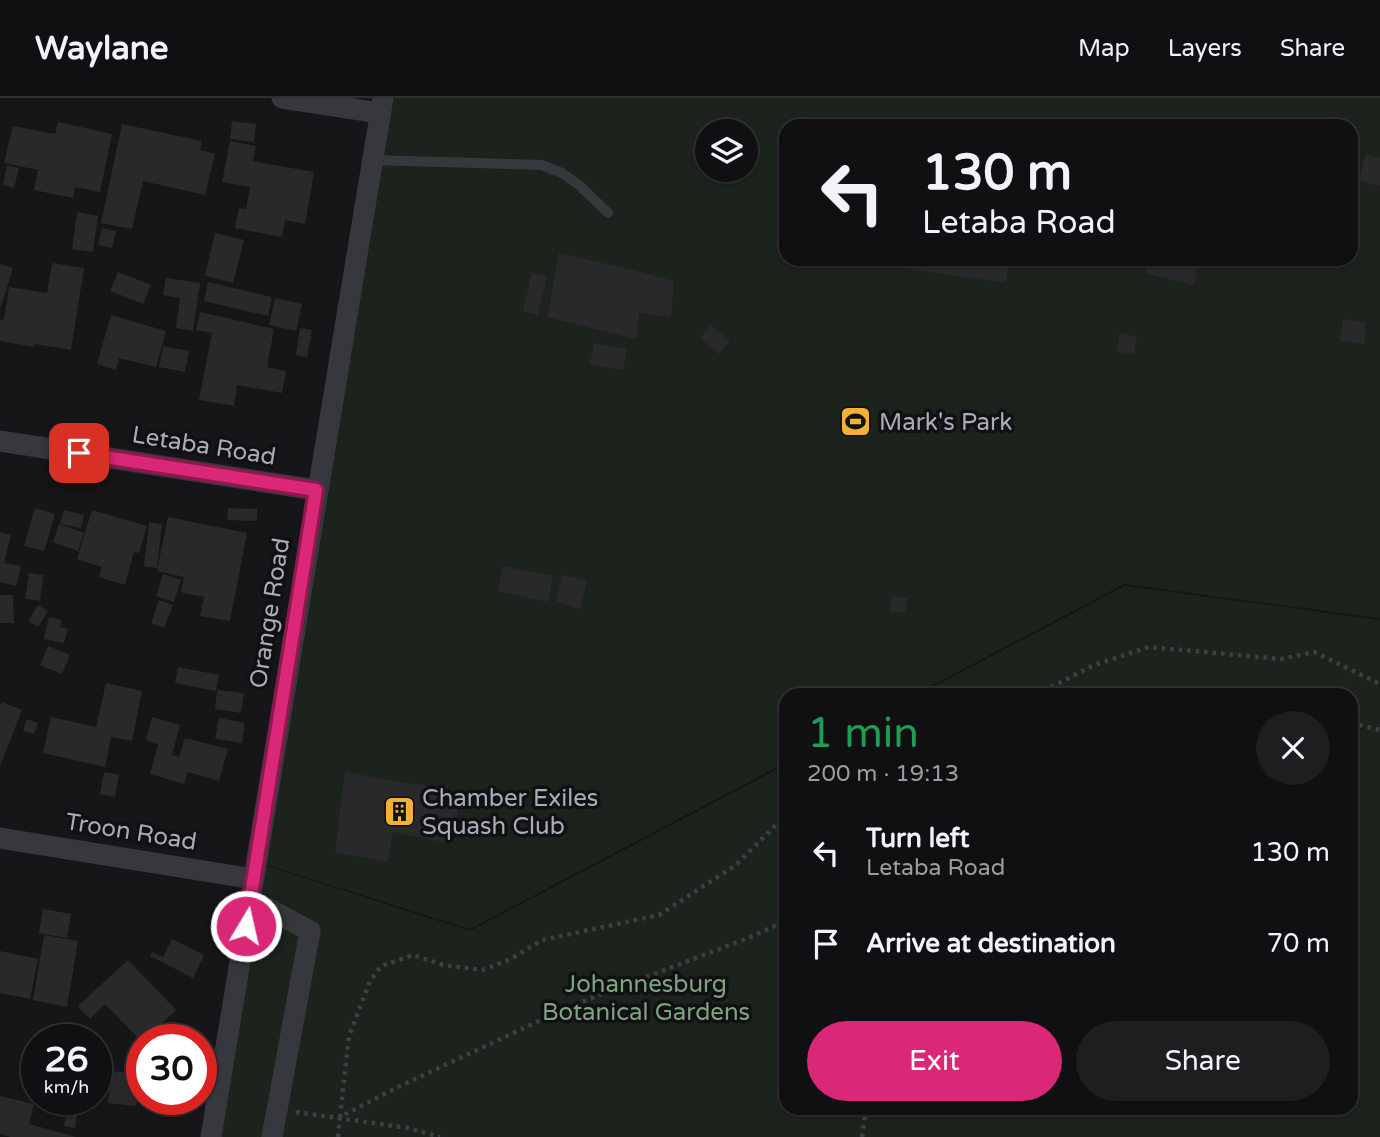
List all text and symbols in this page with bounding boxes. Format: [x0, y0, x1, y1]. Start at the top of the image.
text: Waylane [35, 29, 169, 68]
text: Map [1078, 34, 1130, 63]
text: Layers [1168, 34, 1242, 63]
text: Share [1280, 34, 1345, 63]
map controls [695, 119, 758, 182]
button: layers [695, 119, 758, 182]
text: 130 m [922, 144, 1072, 203]
icon: left [807, 147, 898, 238]
text: Letaba Road [922, 204, 1116, 242]
sports icon: Mark's Park [839, 405, 873, 439]
place label: Mark's Park [879, 408, 1012, 437]
street label: Letaba Road [130, 420, 278, 472]
pin [49, 423, 109, 483]
icon: arrive [60, 434, 98, 472]
street label: Orange Road [244, 536, 296, 690]
text: 1 min [807, 708, 919, 759]
button: close [1256, 711, 1330, 785]
text: 200 m · 19:13 [807, 760, 959, 788]
place label: Chamber Exiles Squash Club [422, 784, 598, 841]
building icon: Chamber Exiles Squash Club [382, 795, 416, 829]
street label: Troon Road [63, 807, 199, 857]
text: Turn left [866, 823, 969, 854]
icon: left [807, 834, 845, 872]
text: 130 m [1250, 837, 1330, 868]
text: Letaba Road [866, 854, 1005, 882]
position arrow [209, 889, 283, 963]
icon: arrive [807, 925, 845, 963]
text: Arrive at destination [866, 928, 1116, 959]
text: 70 m [1267, 928, 1330, 959]
park label: Johannesburg Botanical Gardens [542, 970, 750, 1027]
button: Exit [807, 1021, 1062, 1101]
button: Share [1076, 1021, 1330, 1101]
speed limit sign: 30 [126, 1024, 217, 1115]
text: 26 [45, 1039, 88, 1081]
text: km/h [44, 1076, 89, 1098]

